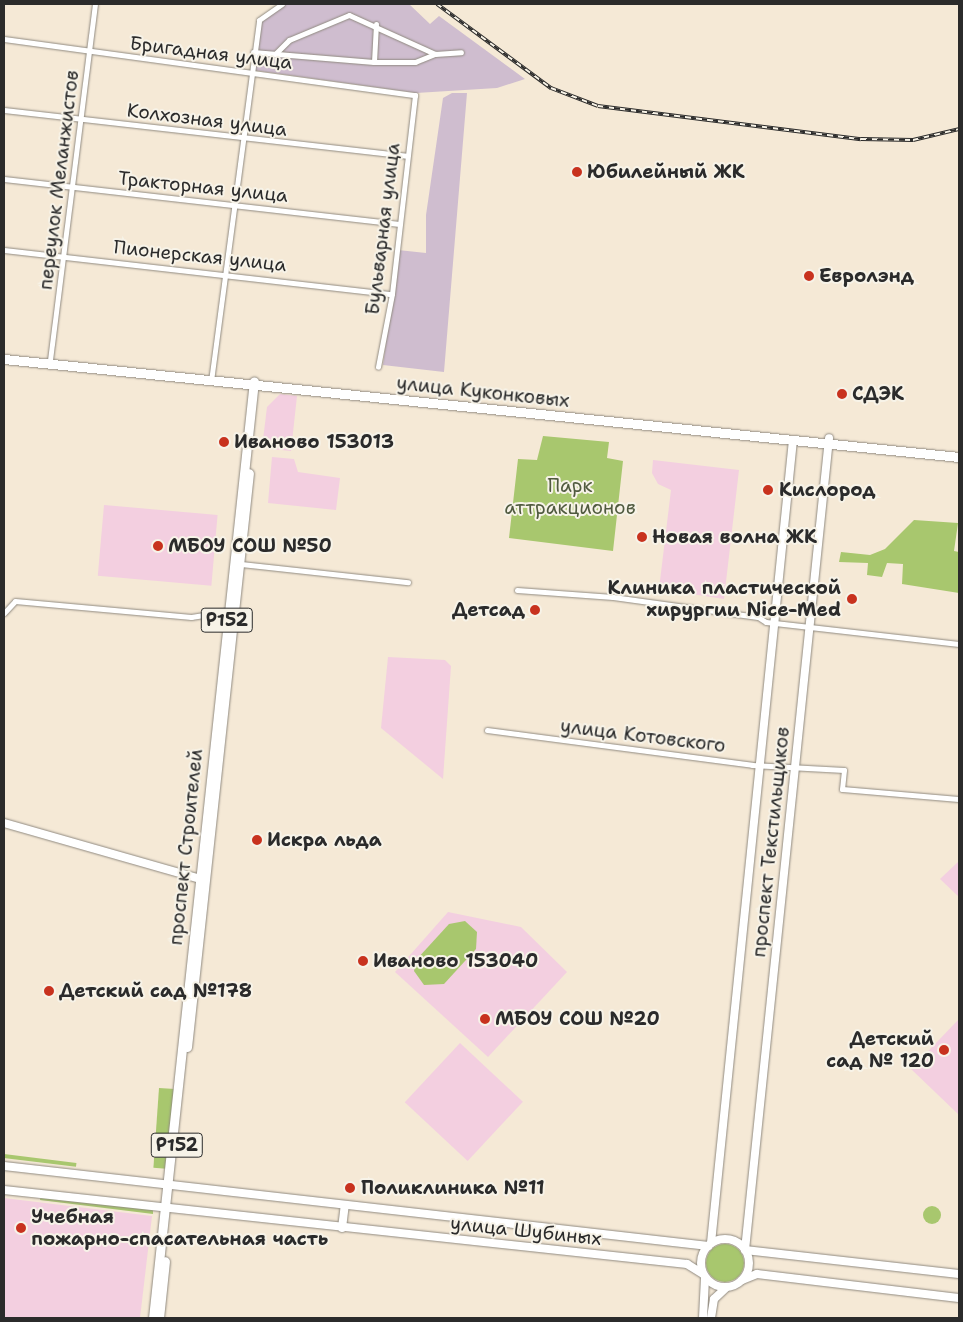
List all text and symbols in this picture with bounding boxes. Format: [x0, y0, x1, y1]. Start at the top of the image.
street label: Бригадная улица [128, 32, 294, 74]
street label: переулок Меланжистов [34, 69, 84, 291]
street label: Колхозная улица [126, 99, 288, 141]
street label: Бульварная улица [361, 142, 405, 316]
place label: Юбилейный ЖК [587, 161, 745, 183]
marker: Юбилейный ЖК [571, 166, 583, 178]
street label: Тракторная улица [117, 167, 289, 207]
street label: Пионерская улица [112, 236, 288, 276]
place label: Евролэнд [819, 265, 914, 287]
marker: Евролэнд [803, 270, 815, 282]
street label: улица Куконковых [395, 372, 571, 412]
place label: СДЭК [852, 383, 904, 405]
marker: СДЭК [836, 388, 848, 400]
place label: Иваново 153013 [234, 431, 394, 453]
marker: Иваново 153013 [218, 436, 230, 448]
park label: Парк аттракционов [504, 475, 636, 519]
place label: Кислород [779, 479, 875, 501]
marker: Кислород [761, 483, 775, 497]
place label: Новая волна ЖК [652, 526, 817, 548]
marker: Новая волна ЖК [636, 531, 648, 543]
place label: МБОУ СОШ №50 [168, 535, 332, 557]
marker: МБОУ СОШ №50 [152, 540, 164, 552]
place label: Клиника пластической хирургии Nice-Med [608, 577, 841, 621]
marker: Клиника пластической хирургии Nice-Med [845, 592, 859, 606]
place label: Детсад [452, 599, 525, 621]
road number: Р152 [201, 604, 253, 636]
marker: Детсад [529, 604, 541, 616]
street label: улица Котовского [559, 715, 727, 757]
street label: проспект Текстильщиков [748, 726, 794, 958]
street label: проспект Строителей [164, 748, 208, 946]
place label: Искра льда [267, 829, 382, 851]
marker: Искра льда [251, 834, 263, 846]
place label: Иваново 153040 [373, 950, 538, 972]
marker: Иваново 153040 [357, 955, 369, 967]
place label: Детский сад №178 [59, 980, 252, 1002]
marker: Детский сад №178 [43, 985, 55, 997]
place label: МБОУ СОШ №20 [495, 1008, 660, 1030]
marker: МБОУ СОШ №20 [479, 1013, 491, 1025]
place label: Детский сад № 120 [826, 1028, 934, 1072]
marker: Детский сад № 120 [938, 1044, 950, 1056]
road number: Р152 [151, 1130, 203, 1160]
place label: Поликлиника №11 [361, 1177, 545, 1199]
marker: Поликлиника №11 [343, 1181, 357, 1195]
place label: Учебная пожарно-спасательная часть [31, 1206, 328, 1250]
street label: улица Шубиных [449, 1212, 603, 1250]
marker: Учебная пожарно-спасательная часть [15, 1222, 27, 1234]

